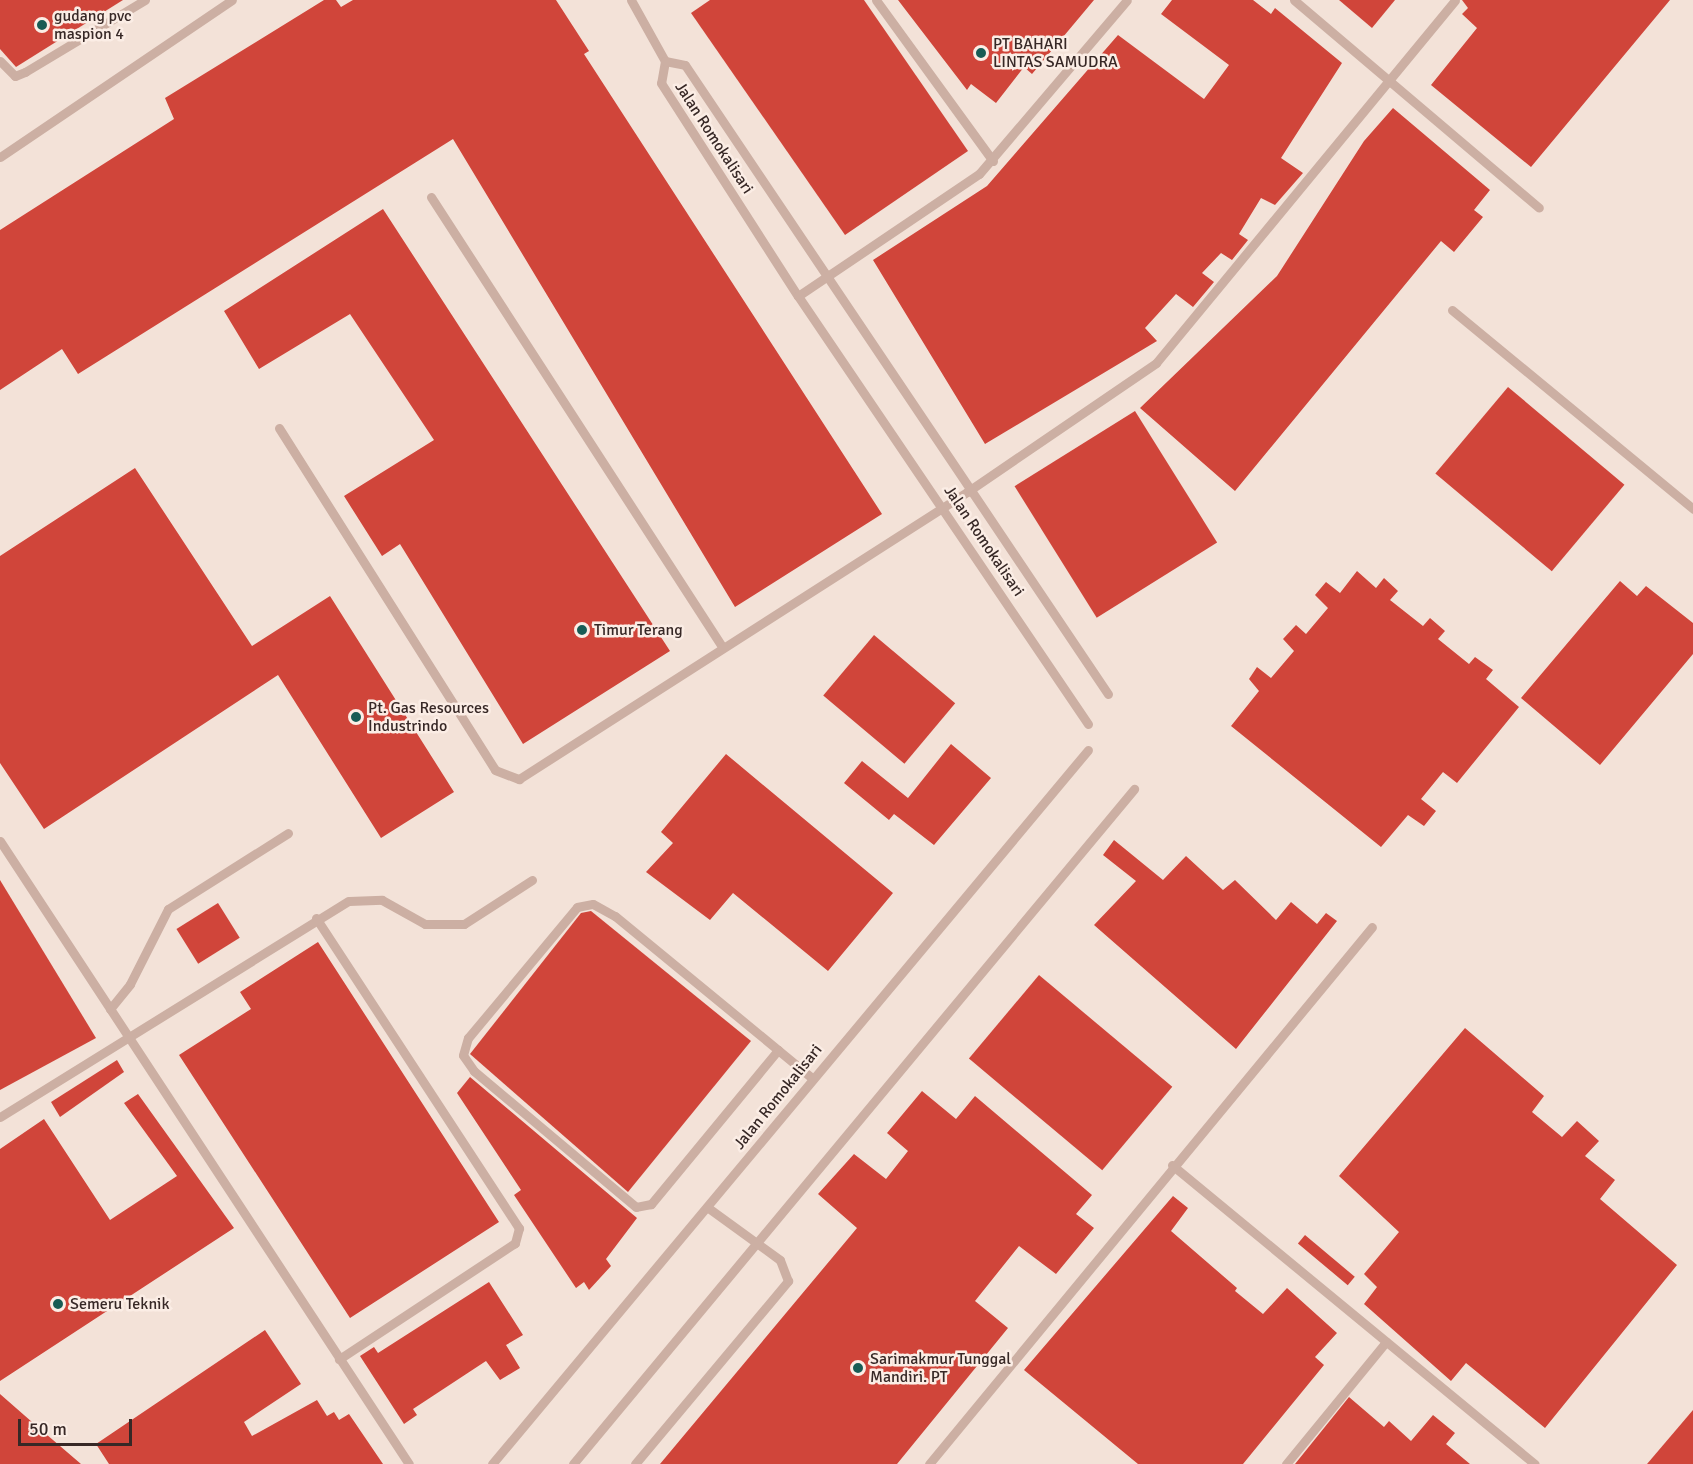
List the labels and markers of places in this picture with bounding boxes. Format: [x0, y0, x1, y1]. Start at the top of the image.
place label: gudang pvc maspion 4 [54, 6, 131, 44]
marker: gudang pvc maspion 4 [35, 18, 49, 32]
place label: PT BAHARI LINTAS SAMUDRA [993, 34, 1118, 72]
marker: PT BAHARI LINTAS SAMUDRA [974, 46, 988, 60]
place label: Timur Terang [594, 620, 683, 640]
marker: Timur Terang [575, 623, 589, 637]
place label: Pt. Gas Resources Industrindo [368, 698, 489, 736]
marker: Pt. Gas Resources Industrindo [349, 710, 363, 724]
place label: Semeru Teknik [70, 1294, 169, 1314]
marker: Semeru Teknik [51, 1297, 65, 1311]
place label: Sarimakmur Tunggal Mandiri. PT [870, 1349, 1011, 1387]
marker: Sarimakmur Tunggal Mandiri. PT [851, 1361, 865, 1375]

